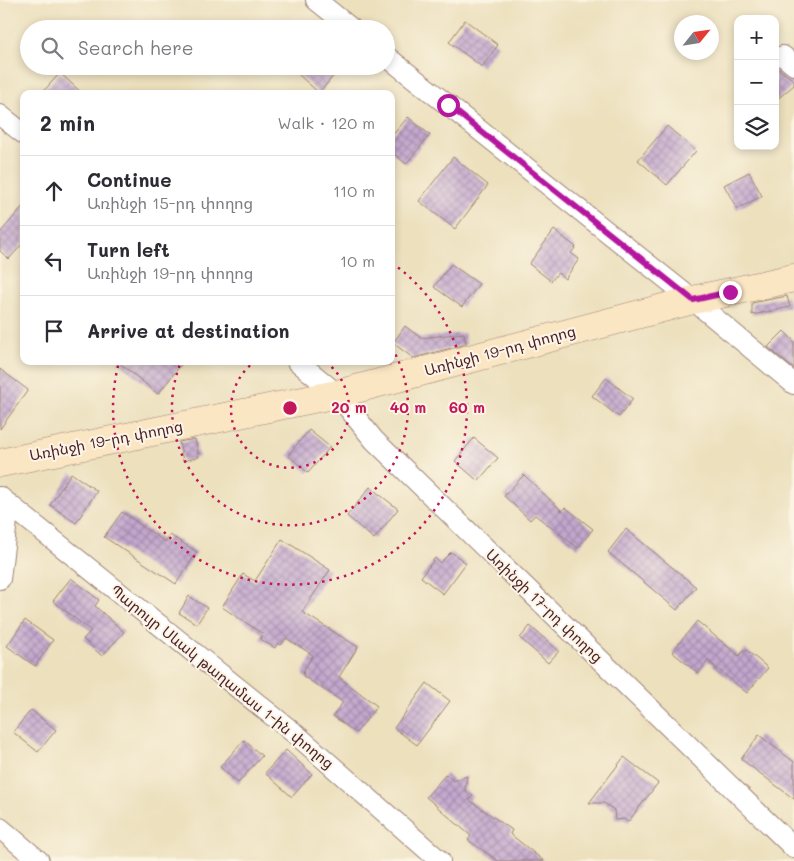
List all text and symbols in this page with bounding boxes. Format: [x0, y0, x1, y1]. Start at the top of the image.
north arrow [674, 15, 719, 60]
map controls [734, 15, 779, 150]
button: + [734, 15, 779, 60]
search box [20, 20, 395, 75]
icon: search [38, 34, 66, 62]
text: Search here [78, 35, 194, 60]
button: − [734, 60, 779, 105]
route start [437, 94, 460, 117]
button: layers [734, 105, 779, 150]
text: 2 min [40, 109, 95, 136]
text: Walk · 120 m [277, 112, 375, 133]
text: Continue [87, 167, 172, 192]
icon: ahead [40, 177, 68, 205]
text: 110 m [333, 180, 375, 201]
text: Առինջի 15-րդ փողոց [87, 192, 253, 213]
text: Turn left [87, 237, 170, 262]
icon: left [40, 247, 68, 275]
text: 10 m [340, 250, 375, 271]
text: Առինջի 19-րդ փողոց [87, 262, 253, 283]
route end [719, 281, 742, 304]
icon: arrive [40, 317, 68, 345]
text: Arrive at destination [87, 318, 290, 343]
street label: Առինջի 19-րդ փողոց [422, 320, 578, 380]
text: 20 m [331, 397, 367, 417]
text: 40 m [390, 397, 426, 417]
text: 60 m [449, 397, 485, 417]
centre of rings [281, 399, 299, 417]
street label: Առինջի 19-րդ փողոց [27, 415, 184, 465]
street label: Առինջի 17-րդ փողոց [482, 544, 608, 666]
street label: Պարույր Սևակ թաղամաս 1-ին փողոց [107, 580, 339, 773]

